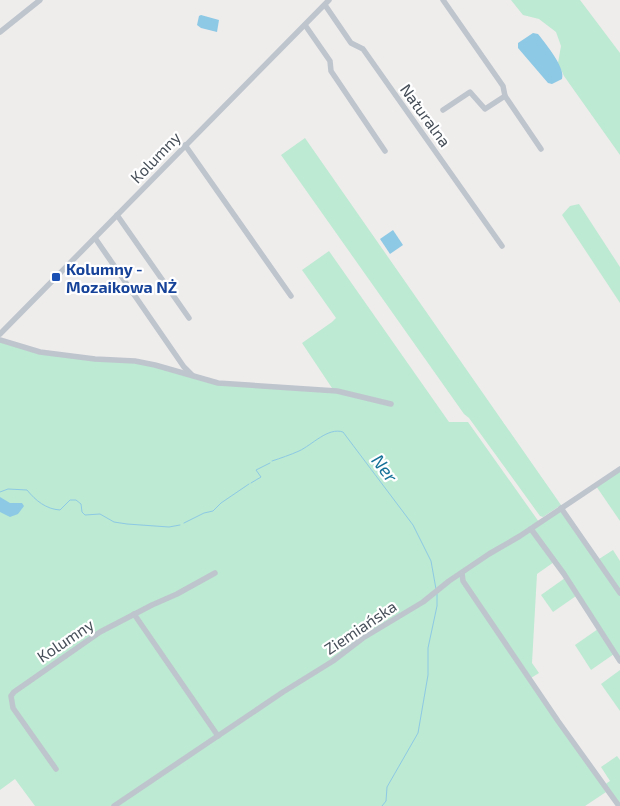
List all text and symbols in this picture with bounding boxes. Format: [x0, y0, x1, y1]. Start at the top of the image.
street label: Naturalna [397, 80, 455, 150]
street label: Kolumny [126, 127, 184, 187]
place label: Kolumny - Mozaikowa NŻ [66, 259, 177, 296]
marker: Kolumny - Mozaikowa NŻ [50, 271, 62, 283]
water label: Ner [367, 450, 403, 487]
street label: Ziemiańska [320, 596, 400, 658]
street label: Kolumny [33, 614, 97, 666]

